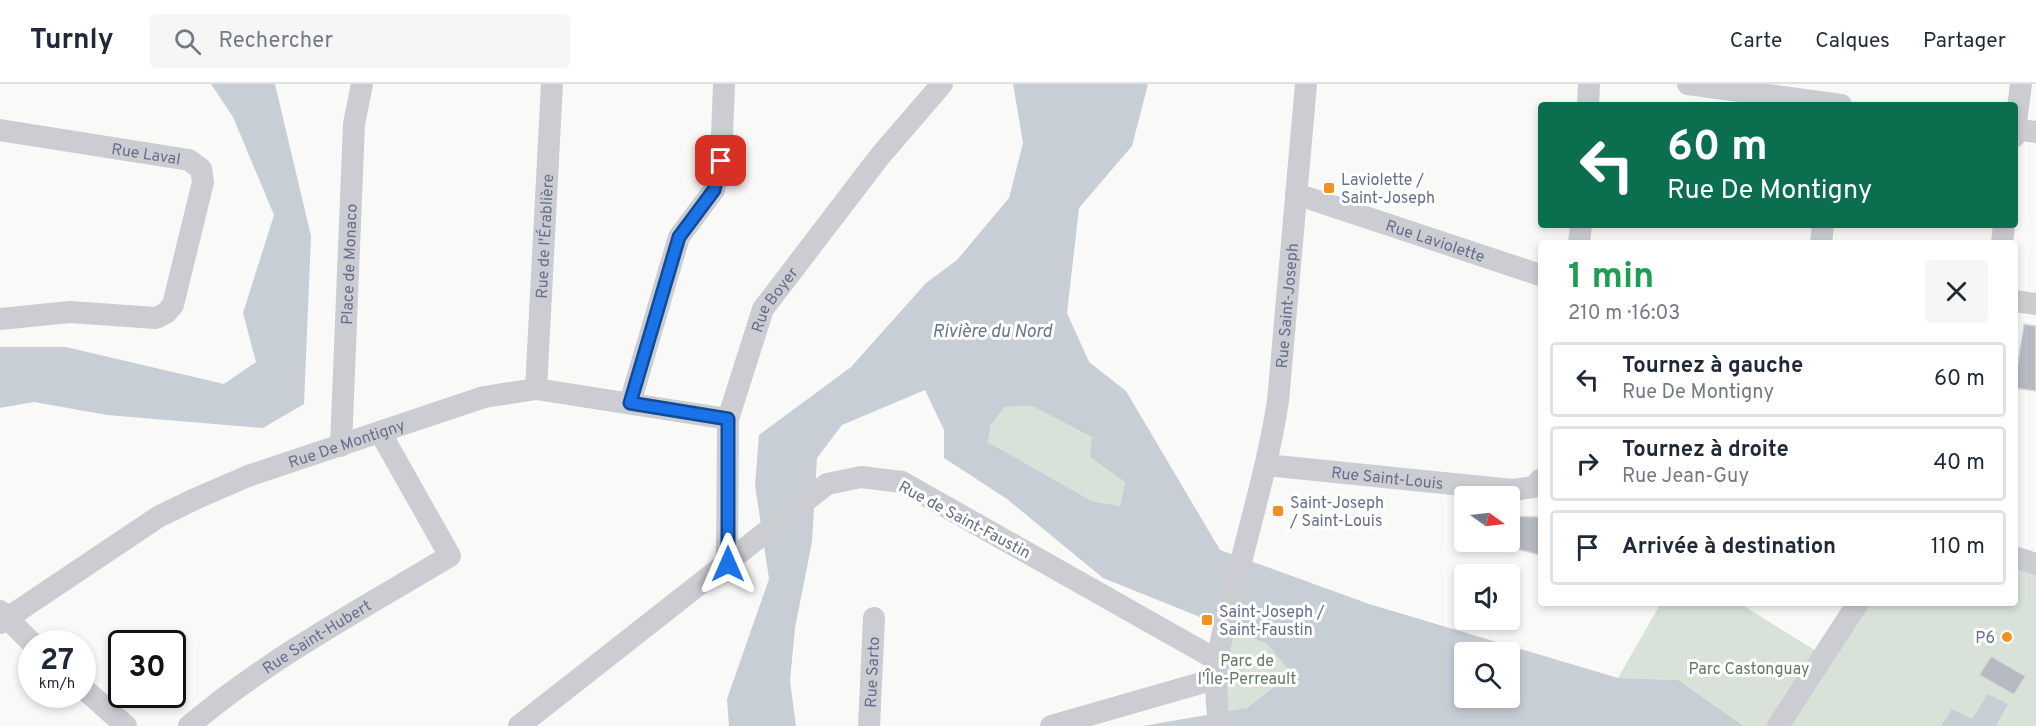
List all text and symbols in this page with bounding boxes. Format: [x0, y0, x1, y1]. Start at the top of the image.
search box [150, 14, 570, 68]
text: Turnly [30, 23, 114, 59]
icon: search [171, 25, 204, 58]
text: Rechercher [219, 28, 333, 55]
text: Carte [1730, 28, 1782, 55]
text: Calques [1815, 28, 1890, 55]
text: Partager [1923, 28, 2006, 55]
text: 60 m [1667, 122, 1768, 175]
icon: left [1568, 126, 1646, 204]
pin [695, 135, 746, 186]
street label: Rue Laval [110, 140, 182, 171]
icon: arrive [704, 144, 737, 177]
place label: Laviolette / Saint-Joseph [1341, 171, 1435, 209]
street label: Rue de l'Érablière [533, 173, 559, 299]
text: Rue De Montigny [1667, 174, 1872, 208]
marker: Laviolette / Saint-Joseph [1322, 181, 1336, 195]
street label: Place de Monaco [338, 203, 363, 325]
street label: Rue Laviolette [1383, 216, 1487, 268]
street label: Rue Saint-Joseph [1273, 242, 1304, 369]
text: 1 min [1568, 255, 1654, 301]
button: close [1925, 260, 1988, 323]
street label: Rue Boyer [748, 264, 803, 335]
text: 210 m · 16:03 [1568, 301, 1680, 327]
water label: Rivière du Nord [932, 321, 1053, 344]
text: Tournez à gauche [1622, 353, 1803, 380]
icon: left [1571, 363, 1604, 396]
text: 60 m [1934, 366, 1985, 393]
text: Rue De Montigny [1622, 380, 1774, 406]
street label: Rue De Montigny [286, 416, 408, 474]
text: Tournez à droite [1622, 437, 1789, 464]
icon: right [1571, 447, 1604, 480]
text: 40 m [1933, 450, 1985, 477]
street label: Rue Saint-Louis [1330, 464, 1444, 495]
text: Rue Jean-Guy [1622, 464, 1749, 490]
street label: Rue de Saint-Faustin [895, 477, 1034, 564]
north arrow [1454, 486, 1520, 552]
map controls [1454, 486, 1520, 708]
place label: Saint-Joseph / Saint-Louis [1289, 494, 1384, 532]
marker: Saint-Joseph / Saint-Louis [1271, 504, 1285, 518]
icon: arrive [1571, 531, 1604, 564]
position arrow [696, 532, 760, 596]
text: Arrivée à destination [1622, 534, 1836, 561]
text: 110 m [1931, 534, 1985, 561]
button: sound [1454, 564, 1520, 630]
street label: Rue Saint-Hubert [259, 596, 376, 680]
place label: Saint-Joseph / Saint-Faustin [1219, 603, 1325, 641]
marker: Saint-Joseph / Saint-Faustin [1200, 613, 1214, 627]
place label: P6 [1975, 629, 1995, 649]
speed limit sign: 30 [108, 630, 186, 708]
marker: P6 [2000, 630, 2014, 644]
street label: Rue Sarto [862, 636, 885, 708]
button: search [1454, 642, 1520, 708]
text: 27 [40, 643, 74, 680]
park label: Parc de l'Île-Perreault [1198, 652, 1296, 690]
park label: Parc Castonguay [1688, 660, 1810, 680]
text: km/h [39, 675, 75, 694]

